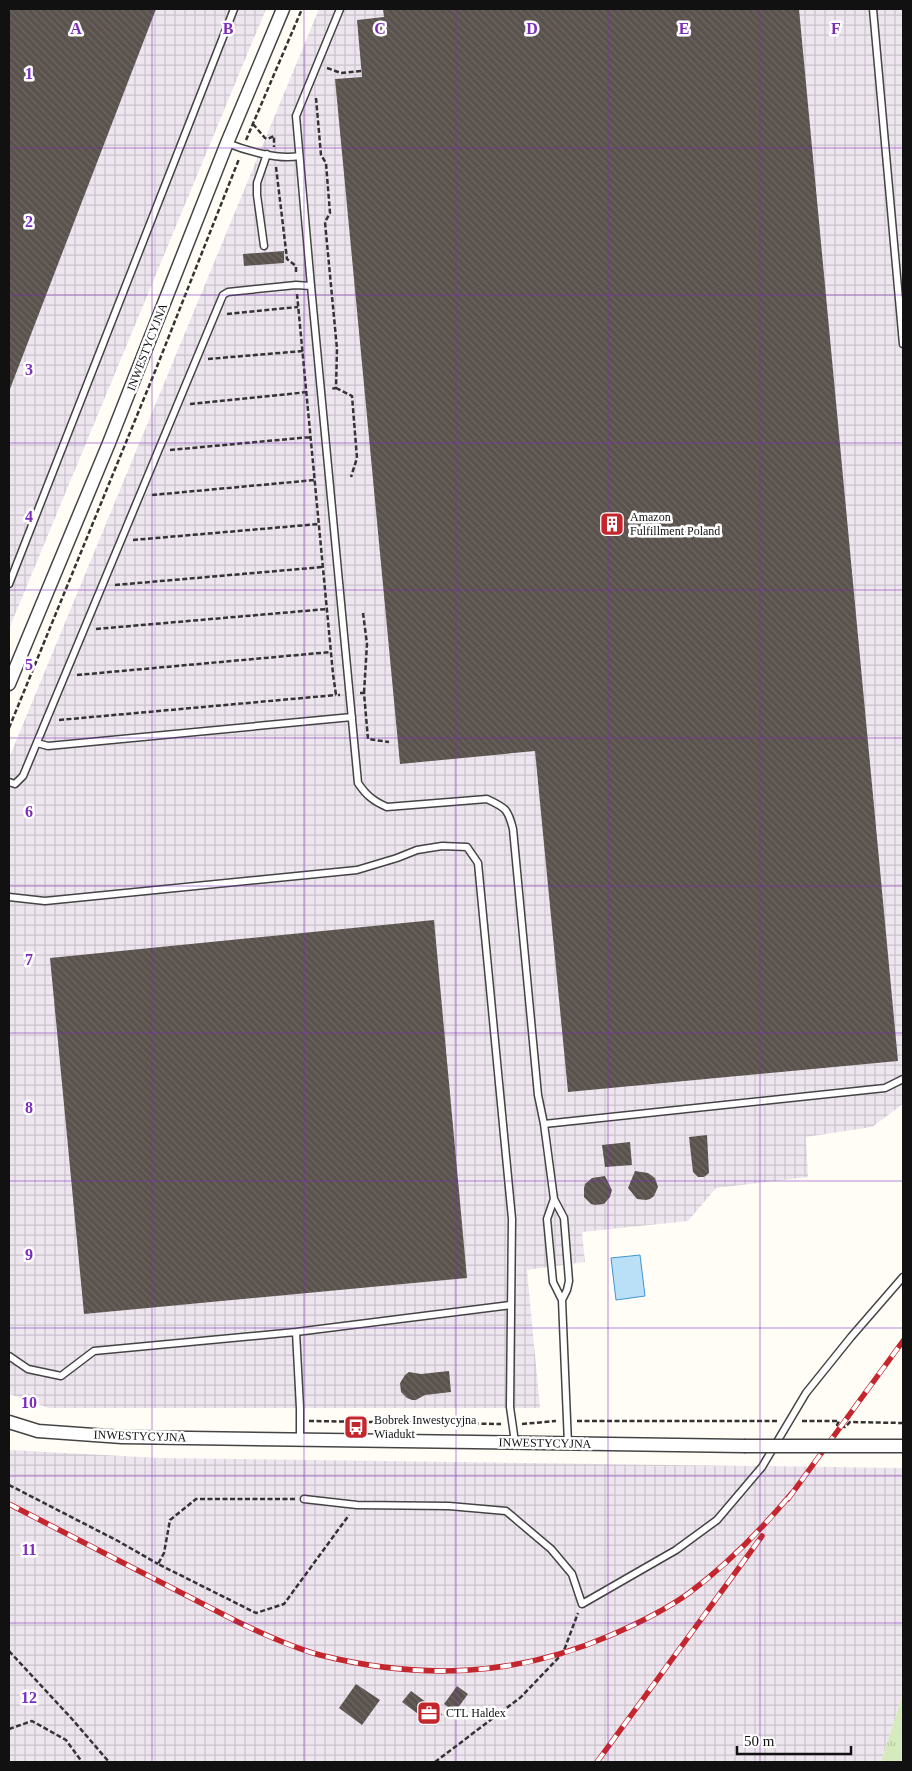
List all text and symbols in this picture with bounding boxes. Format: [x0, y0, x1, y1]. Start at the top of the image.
text: A [70, 20, 82, 37]
text: B [223, 20, 234, 37]
text: C [374, 20, 386, 37]
text: D [526, 20, 538, 37]
text: E [679, 20, 689, 37]
text: F [831, 20, 841, 37]
text: 1 [25, 65, 33, 82]
text: 2 [25, 213, 33, 230]
street label: INWESTYCYJNA [124, 301, 170, 393]
text: 3 [25, 361, 33, 378]
text: 4 [25, 508, 33, 525]
place label: Amazon Fulfillment Poland [630, 510, 720, 538]
building icon: Amazon Fulfillment Poland [599, 511, 625, 537]
text: 5 [25, 656, 33, 673]
text: 6 [25, 803, 33, 820]
text: 7 [25, 951, 33, 968]
text: 8 [25, 1099, 33, 1116]
text: 9 [25, 1246, 33, 1263]
text: 10 [21, 1394, 37, 1411]
place label: Bobrek Inwestycyjna Wiadukt [374, 1413, 477, 1441]
bus stop icon: Bobrek Inwestycyjna Wiadukt [343, 1414, 369, 1440]
street label: INWESTYCYJNA [93, 1427, 187, 1445]
street label: INWESTYCYJNA [499, 1435, 592, 1451]
text: 11 [21, 1541, 37, 1558]
text: 12 [21, 1689, 37, 1706]
office icon: CTL Haldex [416, 1700, 442, 1726]
place label: CTL Haldex [446, 1706, 506, 1720]
scale bar [737, 1724, 851, 1756]
text: 50 m [744, 1733, 775, 1749]

